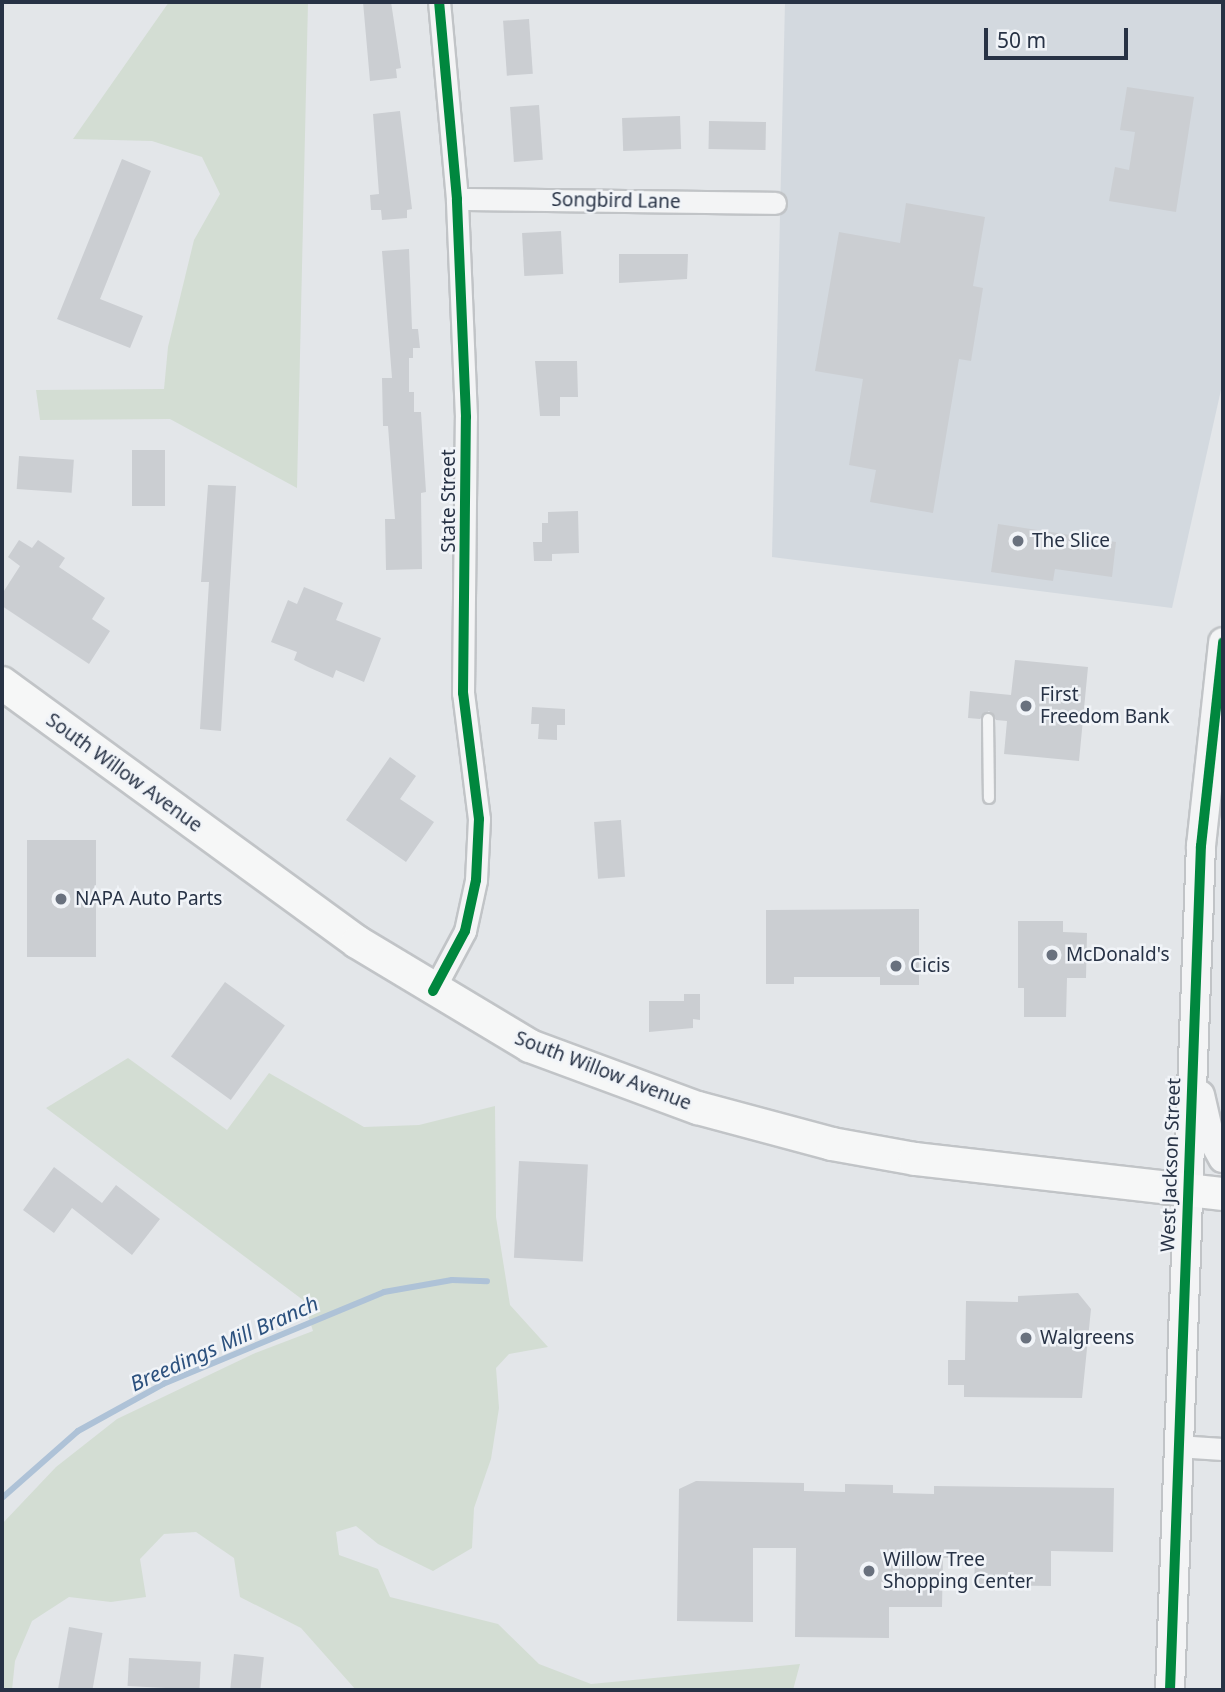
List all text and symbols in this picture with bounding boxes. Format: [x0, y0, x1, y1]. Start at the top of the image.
scale bar [987, 14, 1130, 58]
text: 50 m [997, 26, 1046, 54]
street label: Songbird Lane [551, 188, 681, 214]
street label: State Street [438, 449, 460, 553]
place label: The Slice [1032, 530, 1110, 552]
marker: The Slice [1010, 533, 1026, 549]
place label: First Freedom Bank [1040, 684, 1170, 728]
marker: First Freedom Bank [1018, 698, 1034, 714]
street label: South Willow Avenue [42, 709, 206, 837]
place label: NAPA Auto Parts [75, 888, 222, 910]
marker: NAPA Auto Parts [53, 891, 69, 907]
place label: McDonald's [1066, 944, 1170, 966]
marker: McDonald's [1044, 947, 1060, 963]
place label: Cicis [910, 955, 950, 977]
marker: Cicis [888, 958, 904, 974]
street label: South Willow Avenue [511, 1027, 695, 1115]
street label: West Jackson Street [1157, 1077, 1185, 1253]
water label: Breedings Mill Branch [126, 1290, 322, 1396]
place label: Walgreens [1040, 1327, 1134, 1349]
marker: Walgreens [1018, 1330, 1034, 1346]
place label: Willow Tree Shopping Center [883, 1549, 1033, 1593]
marker: Willow Tree Shopping Center [861, 1563, 877, 1579]

